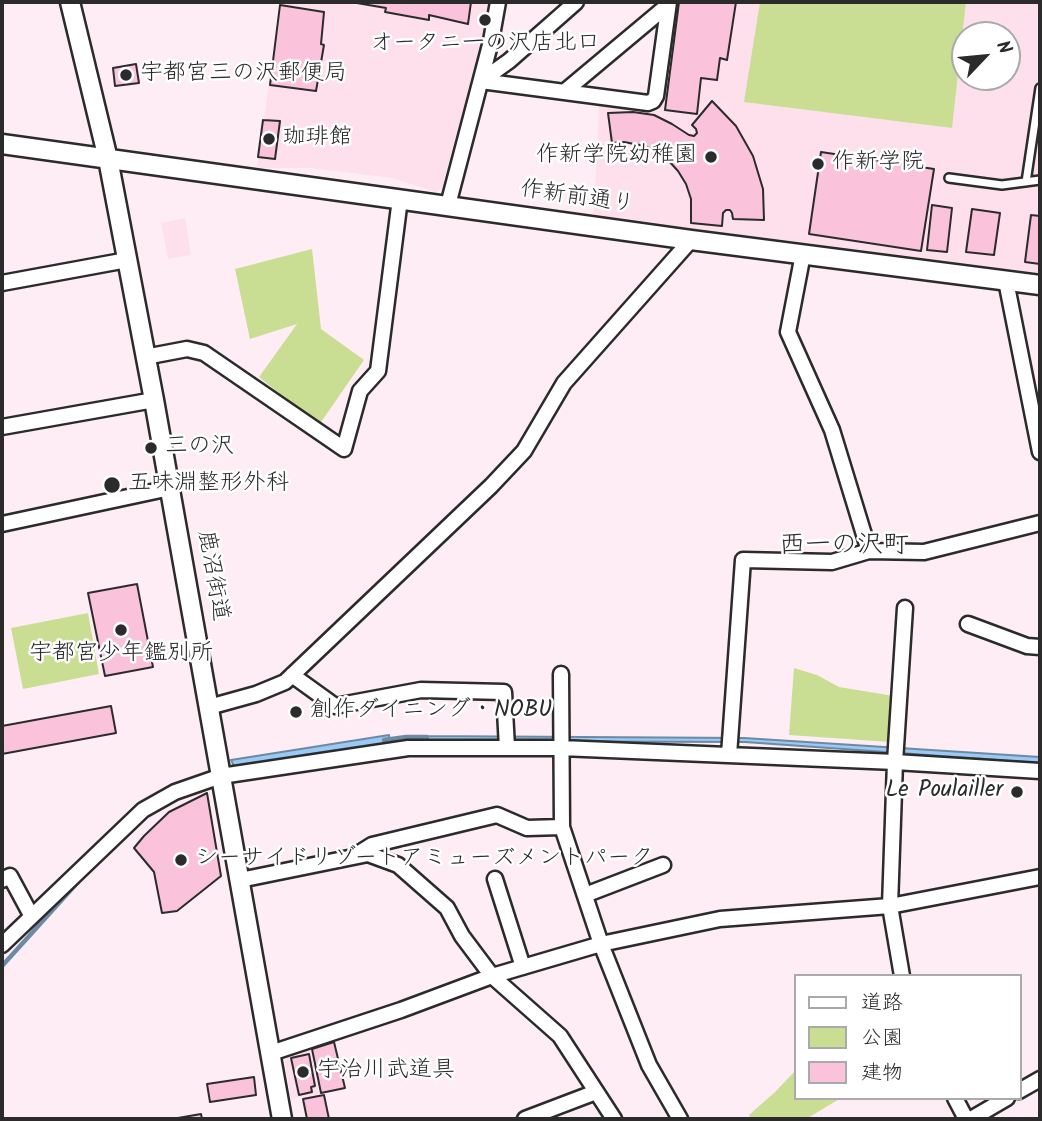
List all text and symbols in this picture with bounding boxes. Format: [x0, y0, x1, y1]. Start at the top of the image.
marker: オータニ一の沢店北口 [477, 12, 493, 28]
north arrow [951, 21, 1021, 91]
place label: オータニ一の沢店北口 [370, 31, 600, 59]
text: N [987, 36, 1019, 60]
place label: 宇都宮三の沢郵便局 [140, 61, 347, 89]
marker: 宇都宮三の沢郵便局 [118, 67, 134, 83]
place label: 珈琲館 [283, 125, 352, 153]
marker: 珈琲館 [261, 131, 277, 147]
place label: 作新学院幼稚園 [536, 143, 697, 171]
marker: 作新学院幼稚園 [703, 149, 719, 165]
place label: 作新学院 [832, 150, 924, 178]
marker: 作新学院 [810, 156, 826, 172]
street label: 作新前通り [518, 177, 636, 221]
place label: 三の沢 [165, 434, 234, 462]
marker: 三の沢 [143, 440, 159, 456]
place label: 五味淵整形外科 [128, 471, 289, 499]
marker: 五味淵整形外科 [102, 475, 122, 495]
street label: 鹿沼街道 [189, 528, 233, 624]
district label: 西一の沢町 [779, 532, 909, 564]
marker: 宇都宮少年鑑別所 [113, 622, 129, 638]
place label: 宇都宮少年鑑別所 [29, 641, 213, 669]
place label: 創作ダイニング・NOBU [310, 698, 552, 726]
marker: 創作ダイニング・NOBU [288, 704, 304, 720]
place label: Le Poulailler [886, 778, 1003, 806]
marker: Le Poulailler [1009, 784, 1025, 800]
place label: シーサイドリゾートアミューズメントパーク [195, 846, 653, 874]
marker: シーサイドリゾートアミューズメントパーク [173, 852, 189, 868]
legend [794, 974, 1021, 1100]
text: 道路 [861, 987, 903, 1020]
text: 公園 [861, 1022, 903, 1055]
text: 建物 [861, 1057, 903, 1090]
place label: 宇治川武道具 [317, 1058, 455, 1086]
marker: 宇治川武道具 [295, 1064, 311, 1080]

